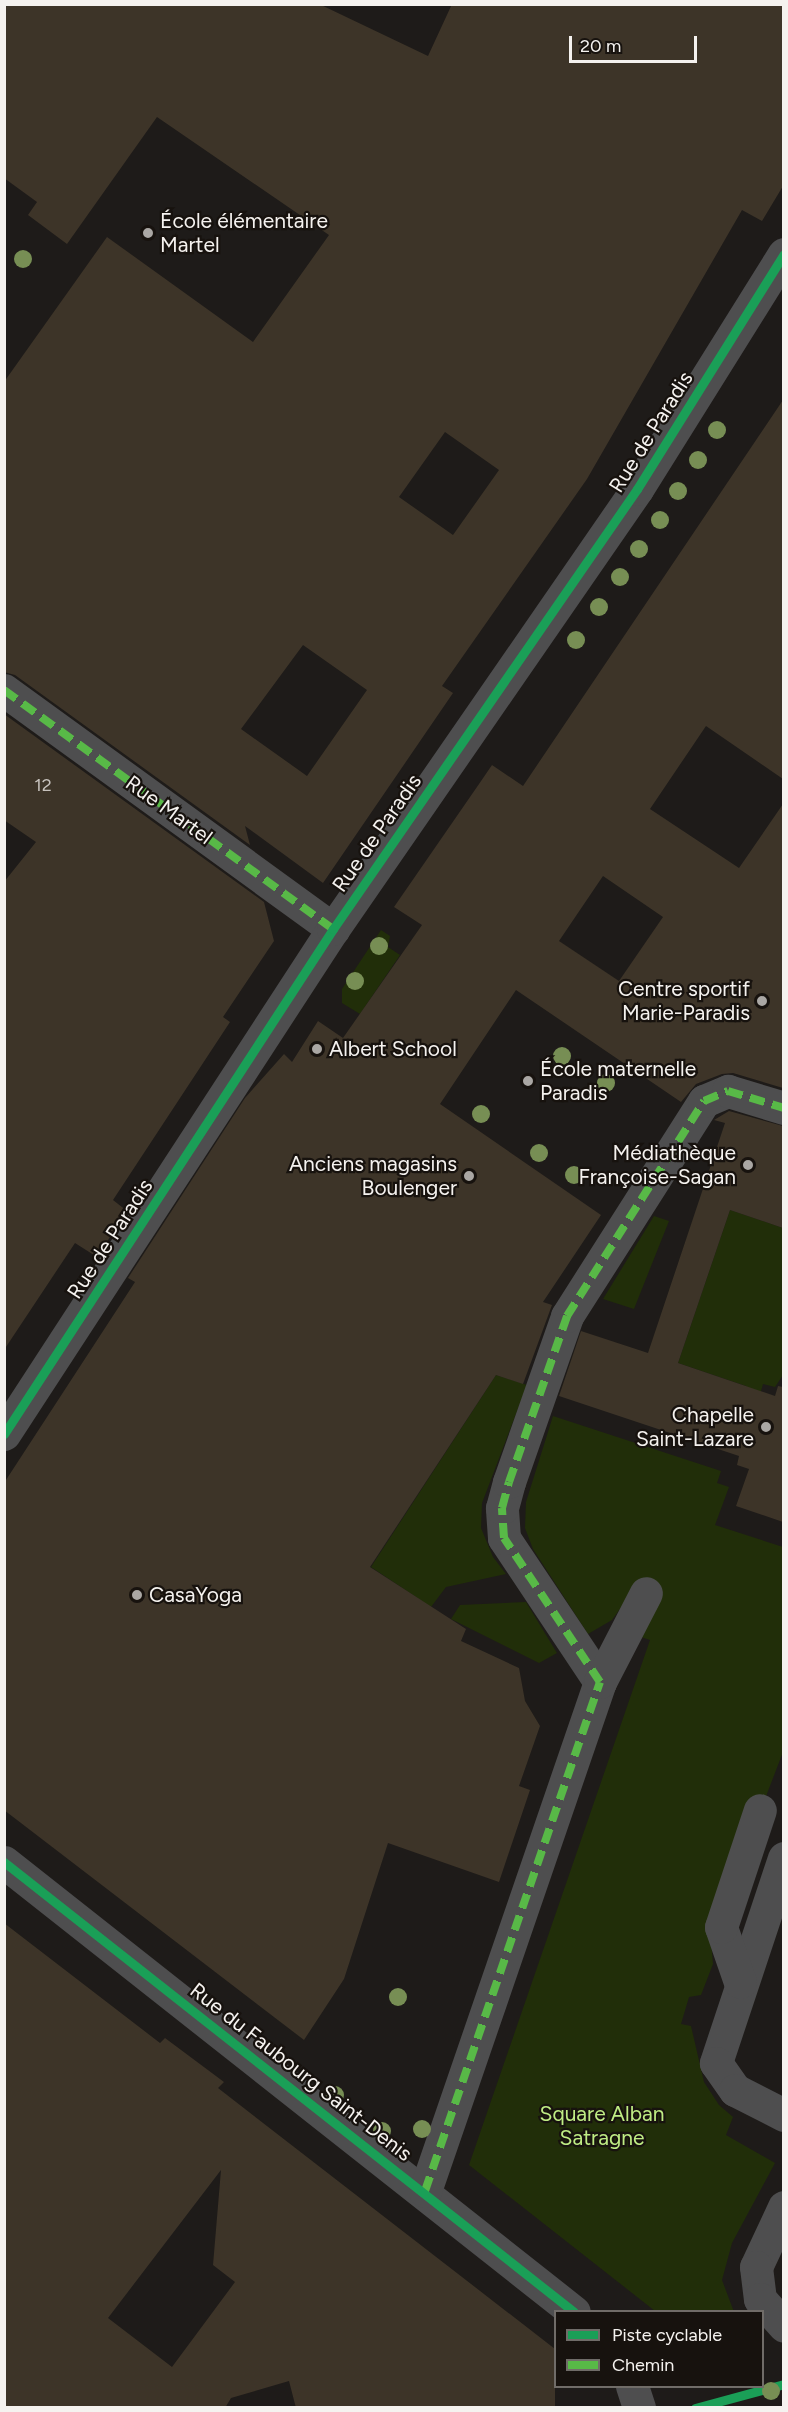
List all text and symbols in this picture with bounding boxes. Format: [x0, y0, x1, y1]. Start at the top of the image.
scale bar [572, 24, 700, 62]
text: 20 m [580, 35, 621, 57]
place label: École élémentaire Martel [160, 208, 328, 258]
marker: École élémentaire Martel [141, 226, 155, 240]
street label: Rue de Paradis [604, 367, 698, 497]
street label: Rue de Paradis [327, 769, 427, 897]
street label: Rue Martel [121, 770, 217, 850]
house number: 12 [34, 774, 52, 796]
place label: Centre sportif Marie-Paradis [618, 976, 750, 1026]
marker: Centre sportif Marie-Paradis [755, 994, 769, 1008]
place label: Albert School [329, 1036, 457, 1062]
marker: Albert School [310, 1042, 324, 1056]
place label: École maternelle Paradis [540, 1056, 696, 1106]
marker: École maternelle Paradis [521, 1074, 535, 1088]
place label: Médiathèque Françoise-Sagan [579, 1140, 736, 1190]
place label: Anciens magasins Boulenger [289, 1151, 457, 1201]
marker: Médiathèque Françoise-Sagan [741, 1158, 755, 1172]
marker: Anciens magasins Boulenger [462, 1169, 476, 1183]
street label: Rue de Paradis [62, 1174, 158, 1304]
place label: Chapelle Saint-Lazare [636, 1402, 754, 1452]
marker: Chapelle Saint-Lazare [759, 1420, 773, 1434]
place label: CasaYoga [149, 1582, 242, 1608]
marker: CasaYoga [130, 1588, 144, 1602]
street label: Rue du Faubourg Saint-Denis [185, 1978, 417, 2166]
park label: Square Alban Satragne [540, 2101, 664, 2151]
legend [554, 2310, 764, 2388]
text: Piste cyclable [612, 2324, 722, 2346]
text: Chemin [612, 2354, 674, 2376]

